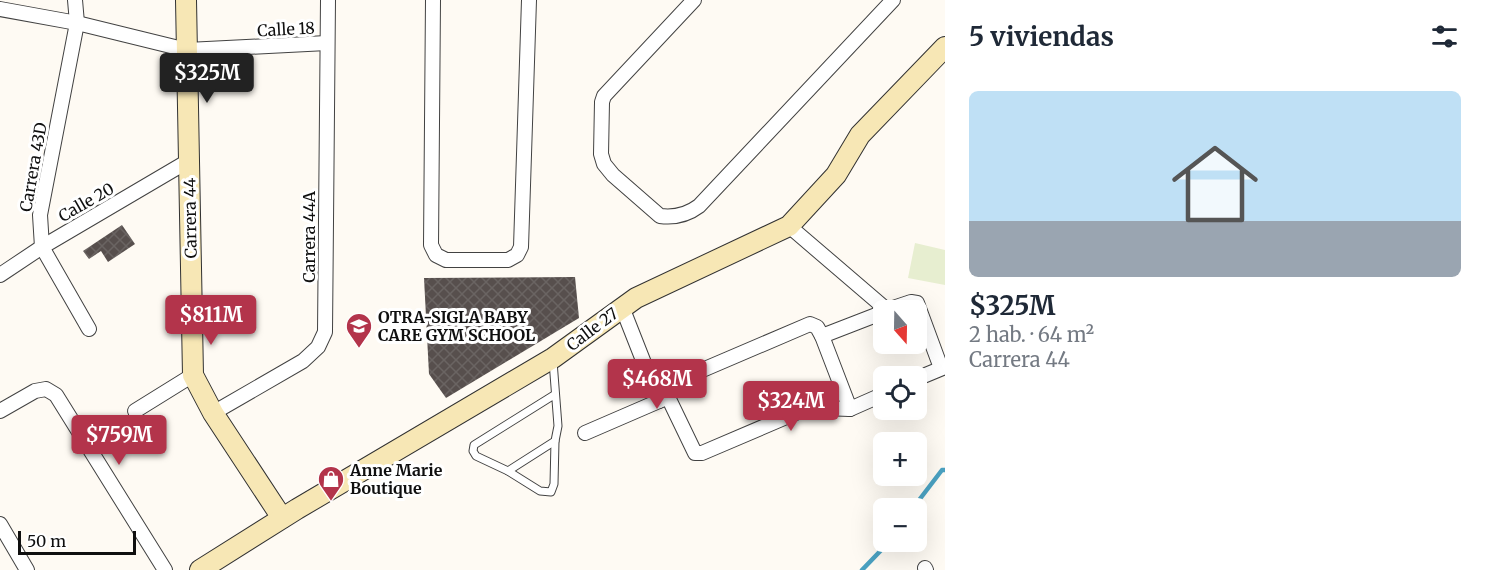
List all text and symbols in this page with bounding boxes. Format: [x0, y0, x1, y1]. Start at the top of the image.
street label: Calle 18 [257, 18, 315, 40]
text: 5 viviendas [969, 20, 1114, 53]
icon: filters [1428, 20, 1461, 53]
pin: $325M [165, 53, 249, 104]
text: $325M [174, 60, 240, 85]
street label: Carrera 43D [15, 121, 51, 213]
icon: home [1161, 130, 1269, 238]
street label: Carrera 44 [179, 177, 201, 259]
street label: Calle 20 [55, 178, 117, 226]
street label: Carrera 44A [299, 190, 319, 283]
text: $325M [969, 289, 1055, 322]
pin: $811M [169, 295, 253, 346]
north arrow [873, 300, 927, 354]
map controls [873, 300, 927, 552]
text: $811M [179, 302, 243, 327]
street label: Calle 27 [562, 303, 622, 355]
place label: OTRA-SIGLA BABY CARE GYM SCHOOL [378, 307, 535, 345]
school or university icon: OTRA-SIGLA BABY CARE GYM SCHOOL [344, 311, 374, 349]
text: 2 hab. · 64 m² [969, 322, 1094, 347]
text: Carrera 44 [969, 347, 1070, 372]
pin: $468M [615, 359, 699, 410]
text: $468M [622, 366, 692, 391]
button: locate [873, 366, 927, 420]
pin: $324M [749, 381, 833, 432]
text: $324M [757, 388, 825, 413]
pin: $759M [77, 415, 161, 466]
text: $759M [86, 422, 153, 447]
button: + [873, 432, 927, 486]
place label: Anne Marie Boutique [349, 460, 443, 498]
shop icon: Anne Marie Boutique [316, 464, 346, 502]
button: − [873, 498, 927, 552]
scale bar [18, 528, 136, 556]
text: 50 m [27, 531, 66, 551]

